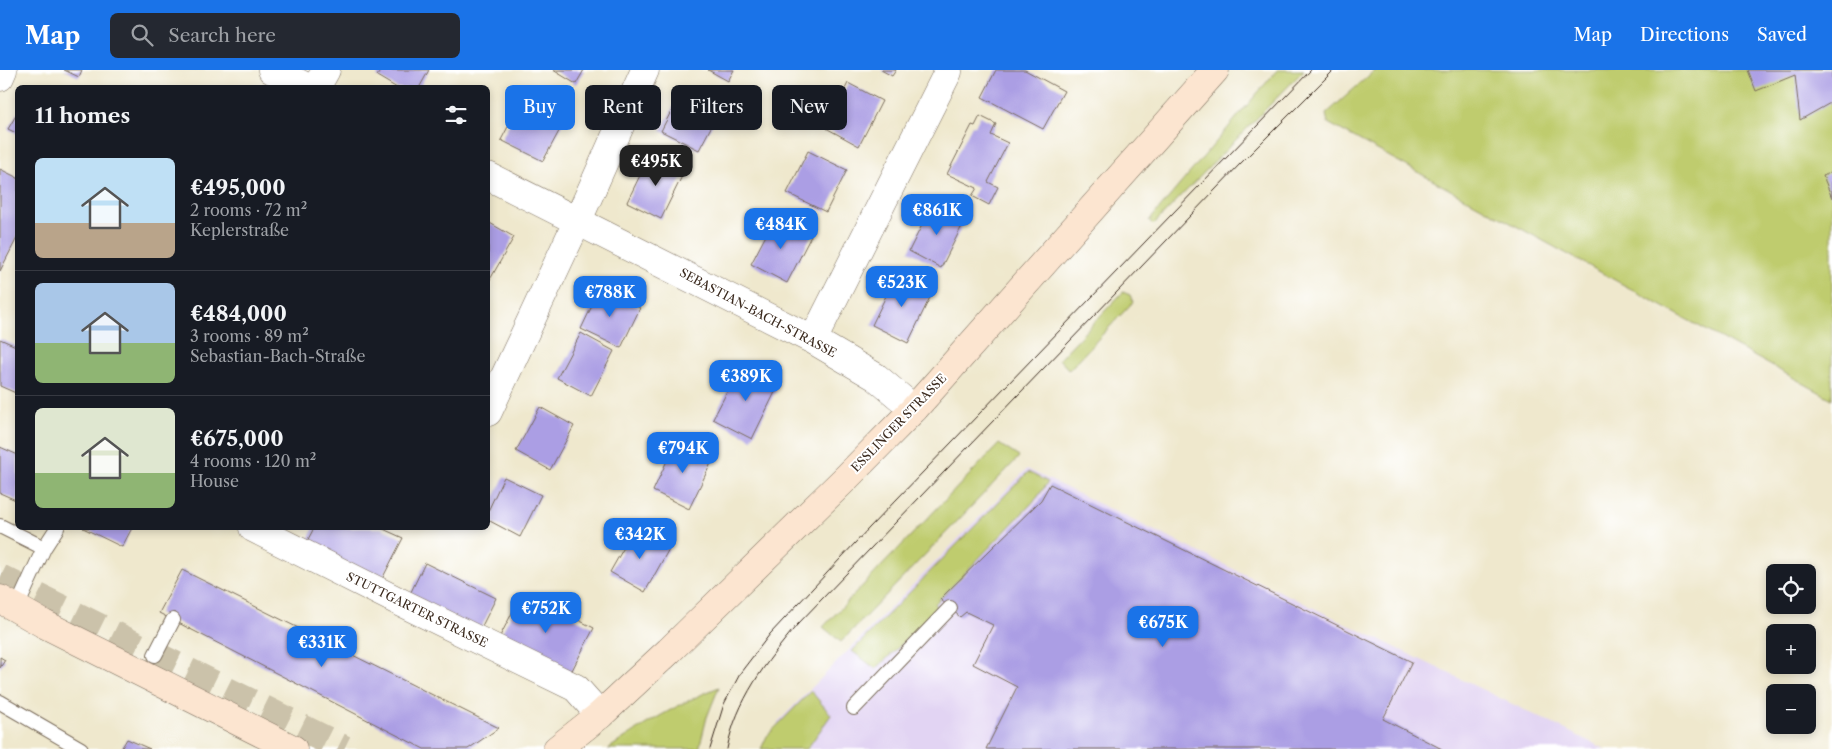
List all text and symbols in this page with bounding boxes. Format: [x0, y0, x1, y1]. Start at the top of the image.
search box [110, 13, 460, 58]
text: Map [25, 21, 80, 50]
icon: search [128, 21, 156, 49]
text: Search here [168, 24, 276, 47]
text: Map [1573, 24, 1612, 46]
text: Directions [1640, 24, 1729, 46]
text: Saved [1757, 24, 1807, 46]
chip: Buy [505, 85, 575, 130]
chip: Rent [585, 85, 661, 130]
chip: Filters [671, 85, 762, 130]
chip: New [772, 85, 847, 130]
icon: filters [442, 101, 470, 129]
text: 11 homes [35, 103, 130, 128]
pin: €495K [621, 144, 691, 187]
text: €495K [631, 151, 681, 171]
text: €495,000 [190, 175, 286, 200]
icon: home [75, 178, 135, 238]
pin: €861K [902, 194, 972, 236]
text: 2 rooms · 72 m² [190, 200, 307, 220]
text: €861K [912, 200, 962, 220]
pin: €484K [746, 208, 816, 250]
text: €484K [755, 214, 807, 234]
text: Keplerstraße [190, 220, 289, 240]
street label: SEBASTIAN-BACH-STRASSE [677, 265, 839, 360]
pin: €523K [867, 266, 937, 308]
text: €523K [877, 272, 927, 292]
pin: €788K [575, 276, 645, 318]
text: €788K [585, 282, 636, 302]
text: €484,000 [190, 301, 287, 326]
icon: home [75, 303, 135, 363]
text: 3 rooms · 89 m² [190, 326, 309, 346]
text: Sebastian-Bach-Straße [190, 346, 365, 366]
pin: €389K [711, 360, 781, 402]
text: €389K [720, 366, 772, 386]
street label: ESSLINGER STRASSE [848, 370, 949, 475]
text: €675,000 [190, 426, 284, 451]
icon: home [75, 428, 135, 488]
pin: €794K [648, 432, 718, 474]
text: €794K [658, 438, 708, 458]
text: 4 rooms · 120 m² [190, 451, 316, 471]
text: House [190, 471, 239, 491]
pin: €342K [605, 518, 675, 560]
text: €342K [615, 524, 665, 544]
map controls [1766, 564, 1816, 734]
button: locate [1766, 564, 1816, 614]
street label: STUTTGARTER STRASSE [344, 569, 490, 650]
pin: €752K [511, 592, 581, 634]
text: €752K [521, 598, 571, 618]
pin: €675K [1128, 606, 1198, 648]
text: €675K [1138, 612, 1188, 632]
button: + [1766, 624, 1816, 674]
pin: €331K [287, 626, 357, 668]
text: €331K [298, 632, 346, 652]
button: − [1766, 684, 1816, 734]

